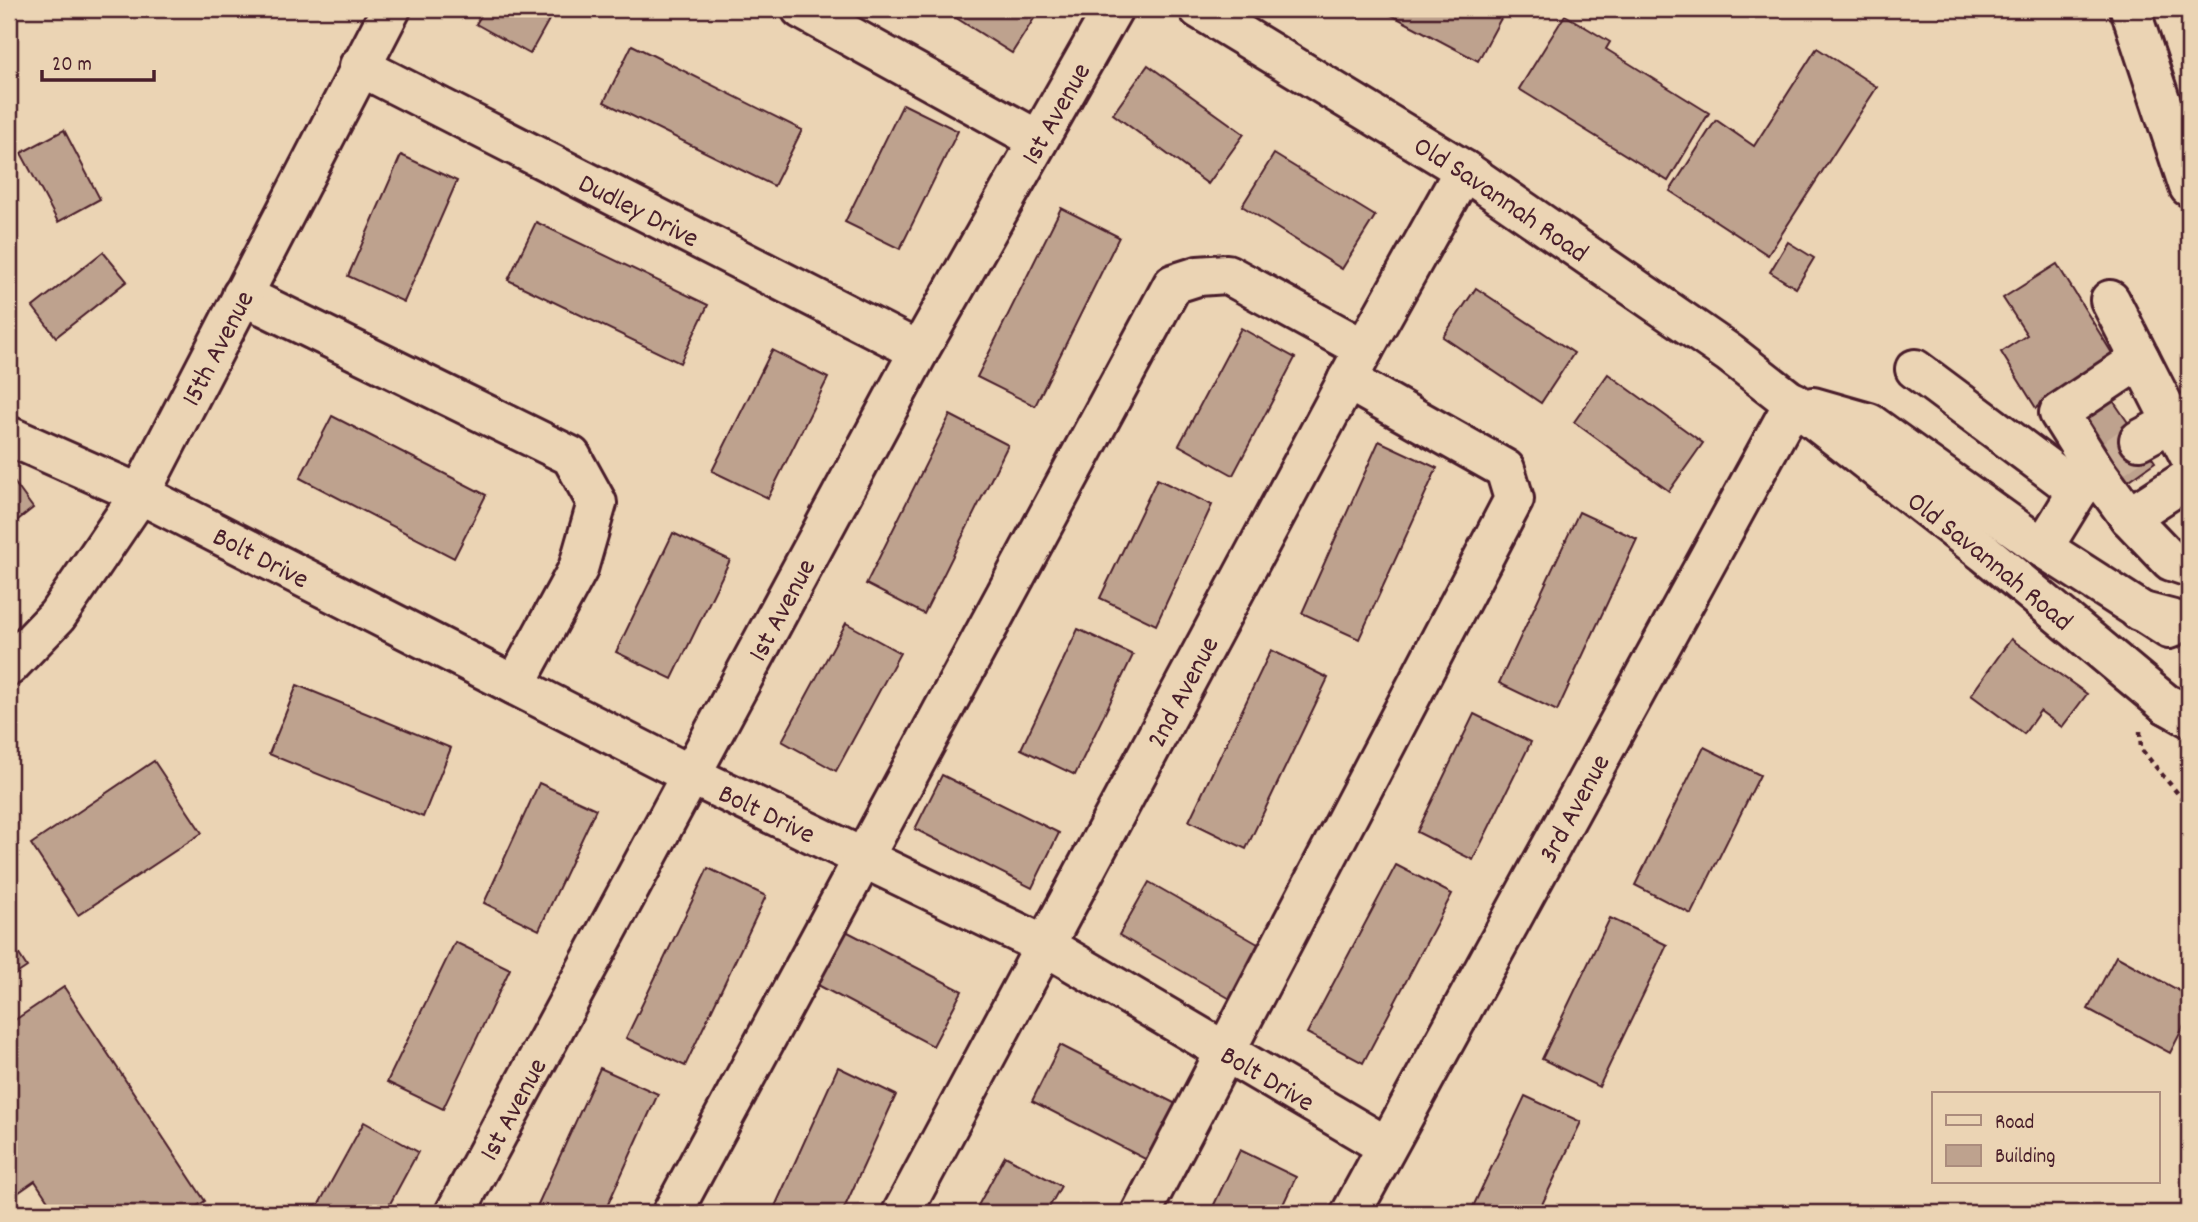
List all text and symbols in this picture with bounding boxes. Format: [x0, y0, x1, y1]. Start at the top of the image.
scale bar [42, 38, 154, 82]
text: 20 m [52, 51, 92, 81]
street label: 1st Avenue [1014, 57, 1103, 173]
street label: Old Savannah Road [1404, 129, 1595, 275]
street label: Dudley Drive [570, 166, 705, 261]
street label: 15th Avenue [174, 285, 267, 415]
street label: Old Savannah Road [1897, 484, 2080, 643]
street label: Bolt Drive [204, 519, 315, 602]
street label: 1st Avenue [741, 553, 829, 670]
street label: 2nd Avenue [1139, 630, 1232, 756]
street label: 3rd Avenue [1531, 748, 1623, 872]
street label: Bolt Drive [710, 776, 821, 857]
street label: Bolt Drive [1211, 1038, 1321, 1125]
street label: 1st Avenue [472, 1052, 560, 1169]
legend [1932, 1092, 2160, 1184]
text: Road [1995, 1109, 2034, 1139]
text: Building [1995, 1143, 2055, 1173]

